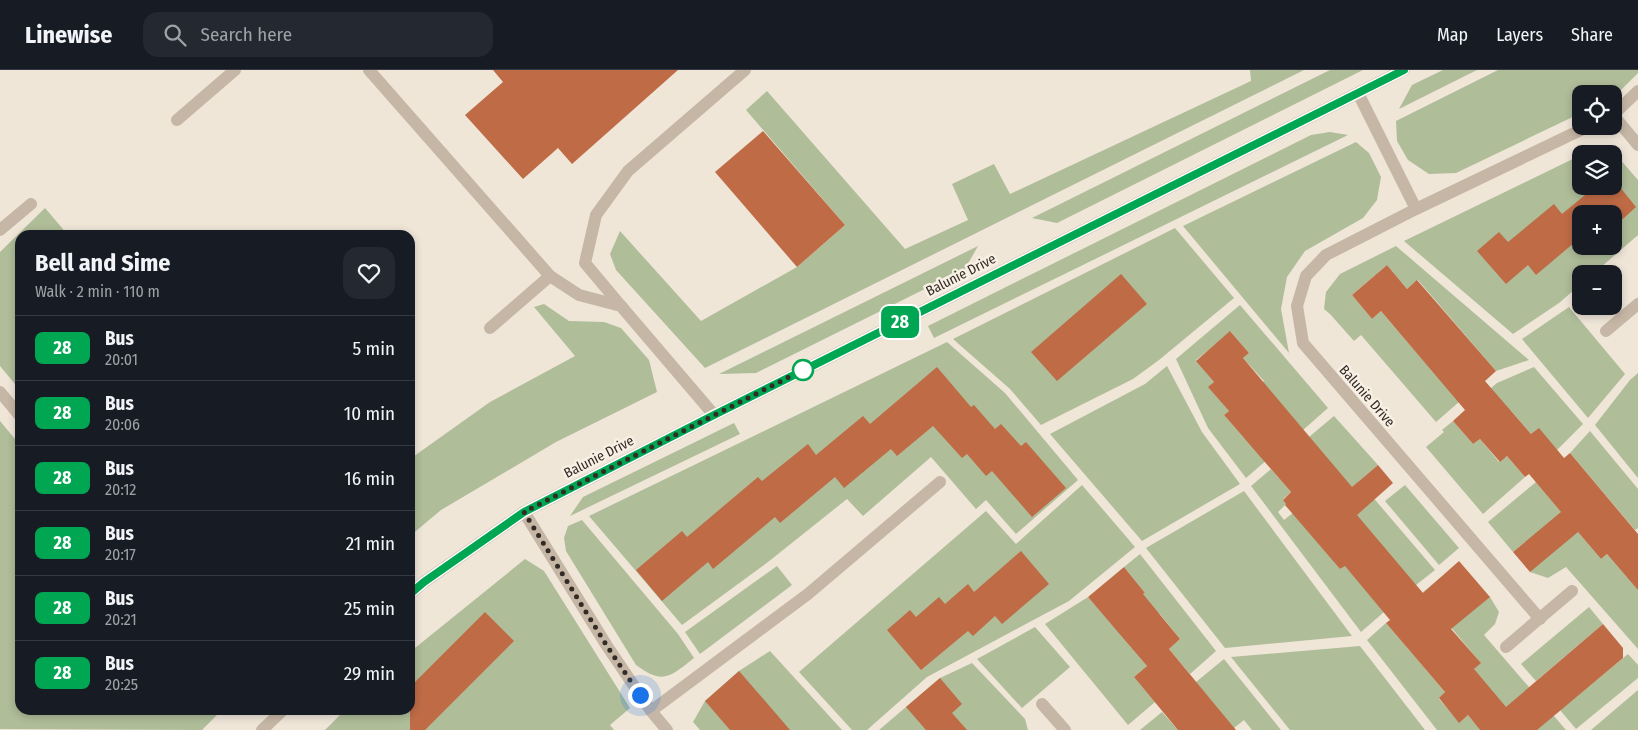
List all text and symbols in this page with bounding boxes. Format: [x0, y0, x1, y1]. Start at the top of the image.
search box [143, 12, 493, 57]
text: Linewise [25, 21, 113, 49]
icon: search [161, 21, 189, 49]
text: Search here [201, 23, 292, 46]
text: Map [1437, 24, 1468, 46]
text: Layers [1496, 24, 1543, 46]
text: Share [1571, 24, 1613, 46]
map controls [1572, 85, 1622, 315]
button: locate [1572, 85, 1622, 135]
button: layers [1572, 145, 1622, 195]
button: + [1572, 205, 1622, 255]
button: heart [343, 247, 395, 299]
text: Bell and Sime [35, 249, 170, 277]
street label: Balunie Drive [923, 250, 999, 300]
button: − [1572, 265, 1622, 315]
text: Walk · 2 min · 110 m [35, 282, 160, 301]
line badge: 28 [878, 306, 922, 338]
text: 28 [891, 311, 909, 333]
text: Bus [105, 327, 134, 350]
text: 28 [54, 337, 71, 359]
text: 5 min [352, 337, 395, 360]
text: 20:01 [105, 350, 138, 369]
unlabelled marker [792, 359, 814, 381]
street label: Balunie Drive [1336, 362, 1398, 430]
text: Bus [105, 392, 134, 415]
text: 28 [54, 402, 71, 424]
text: 10 min [344, 402, 395, 425]
text: 20:06 [105, 415, 140, 434]
street label: Balunie Drive [561, 432, 637, 482]
text: Bus [105, 457, 134, 480]
text: 28 [54, 467, 71, 489]
text: 16 min [344, 467, 395, 490]
text: 20:12 [105, 480, 136, 499]
text: Bus [105, 522, 134, 545]
text: 28 [54, 532, 71, 554]
text: 21 min [346, 532, 395, 555]
text: 20:17 [105, 545, 136, 564]
text: Bus [105, 587, 134, 610]
text: 28 [54, 597, 71, 619]
text: 25 min [344, 597, 395, 620]
text: 20:21 [105, 610, 137, 629]
text: Bus [105, 652, 134, 675]
text: 28 [54, 662, 71, 684]
text: 29 min [344, 662, 395, 685]
text: 20:25 [105, 675, 138, 694]
your location [628, 683, 653, 708]

